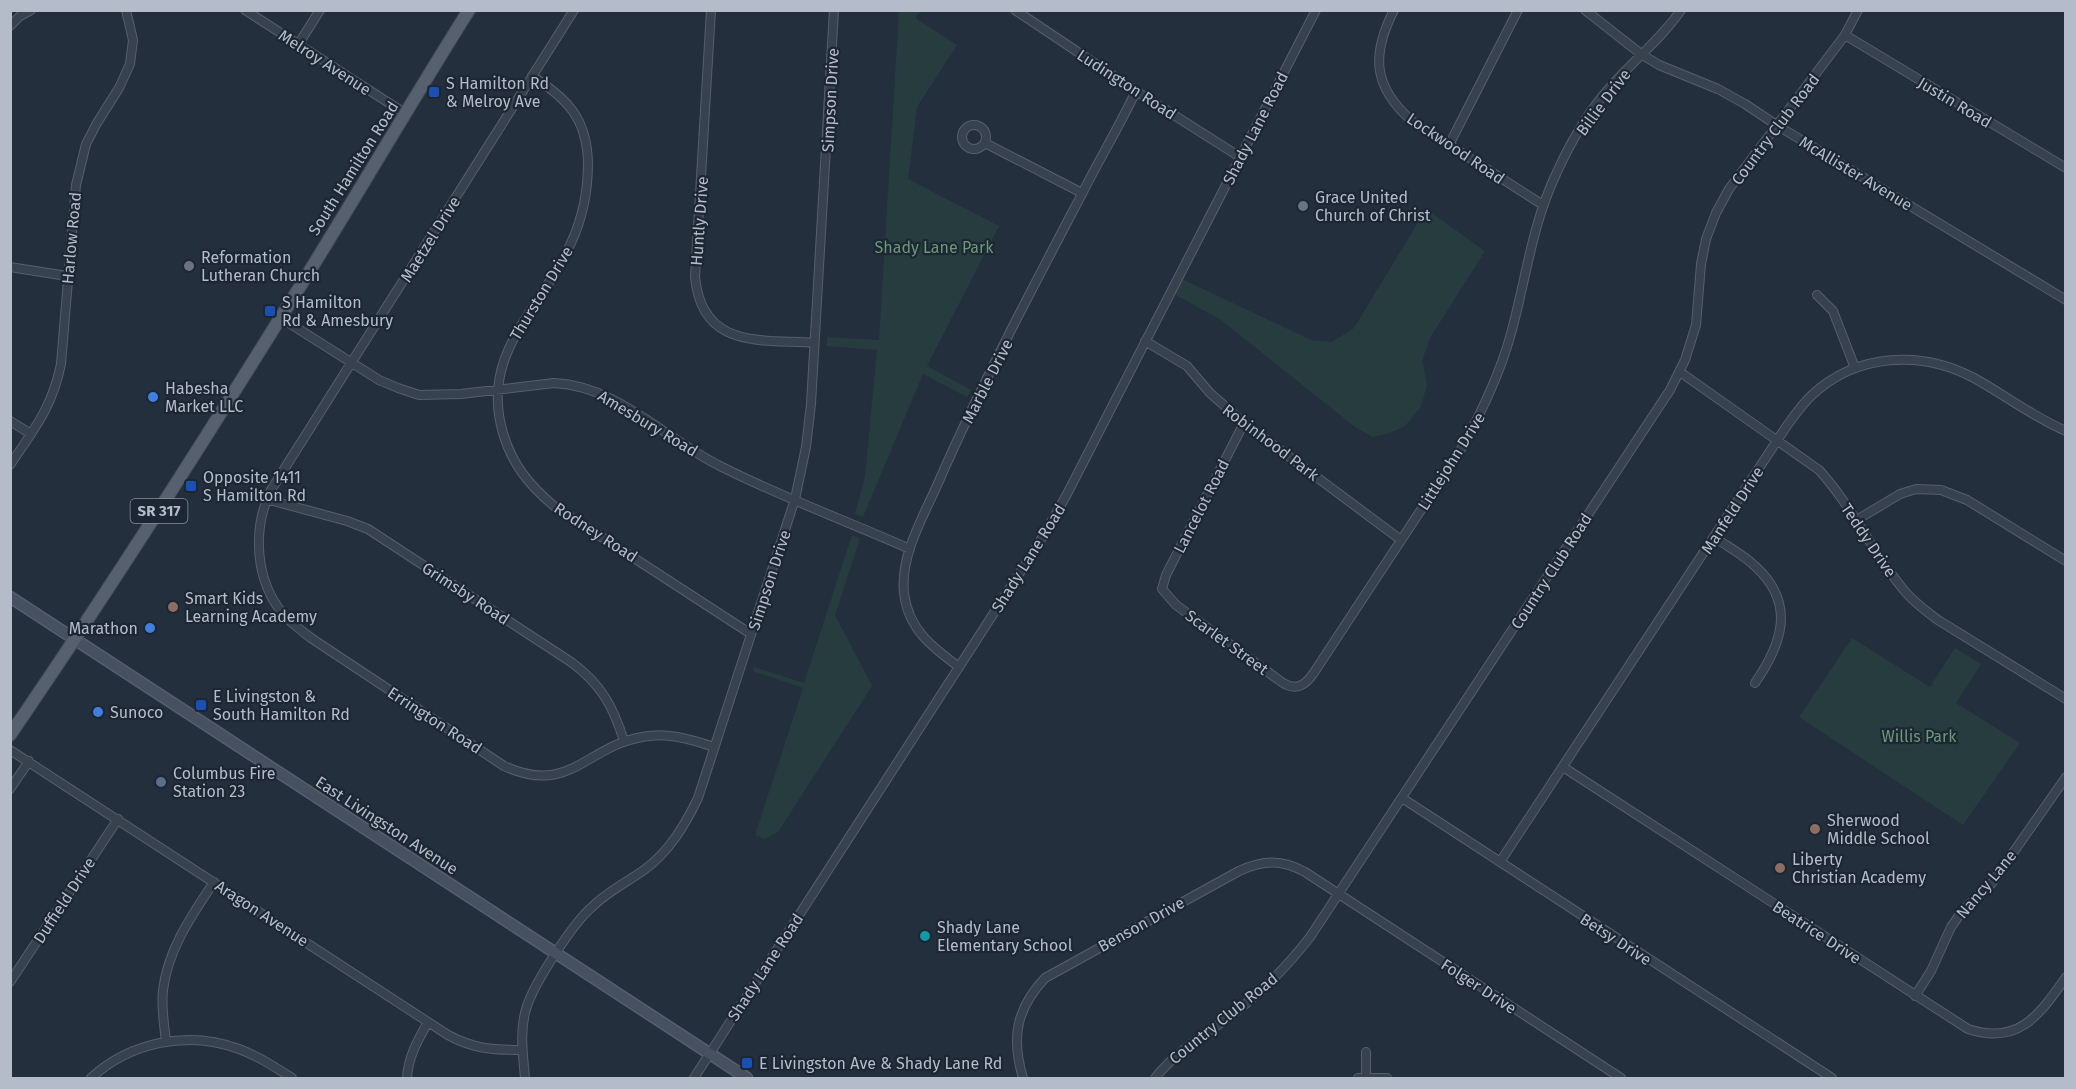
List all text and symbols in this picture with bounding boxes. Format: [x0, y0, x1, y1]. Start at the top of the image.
street label: Melroy Avenue [275, 26, 374, 99]
street label: Ludington Road [1074, 45, 1180, 123]
street label: Simpson Drive [818, 47, 843, 153]
street label: Billie Drive [1572, 65, 1635, 139]
street label: Shady Lane Road [1219, 69, 1292, 188]
street label: Country Club Road [1727, 70, 1823, 189]
street label: Justin Road [1915, 73, 1995, 132]
place label: S Hamilton Rd & Melroy Ave [446, 74, 549, 111]
marker: S Hamilton Rd & Melroy Ave [427, 85, 441, 99]
street label: South Hamilton Road [304, 98, 402, 239]
street label: Lockwood Road [1403, 109, 1508, 188]
street label: McAllister Avenue [1796, 132, 1916, 215]
street label: Huntly Drive [687, 176, 712, 266]
place label: Grace United Church of Christ [1315, 188, 1431, 225]
street label: Harlow Road [58, 191, 85, 285]
street label: Maetzel Drive [396, 193, 464, 286]
marker: Grace United Church of Christ [1296, 199, 1310, 213]
park label: Shady Lane Park [875, 238, 994, 257]
street label: Thurston Drive [506, 243, 577, 344]
place label: Reformation Lutheran Church [201, 248, 320, 285]
marker: Reformation Lutheran Church [182, 259, 196, 273]
place label: S Hamilton Rd & Amesbury [282, 293, 393, 330]
marker: S Hamilton Rd & Amesbury [263, 304, 277, 318]
street label: Marble Drive [958, 336, 1017, 426]
place label: Habesha Market LLC [165, 379, 243, 416]
street label: Amesbury Road [594, 386, 701, 461]
marker: Habesha Market LLC [146, 390, 160, 404]
street label: Robinhood Park [1219, 400, 1323, 485]
street label: Littlejohn Drive [1414, 409, 1489, 514]
street label: Lancelot Road [1170, 456, 1233, 556]
street label: Manfeld Drive [1697, 463, 1768, 558]
place label: Opposite 1411 S Hamilton Rd [203, 468, 306, 505]
marker: Opposite 1411 S Hamilton Rd [184, 479, 198, 493]
street label: Rodney Road [551, 498, 641, 566]
road number: SR 317 [130, 499, 188, 523]
street label: Teddy Drive [1837, 500, 1900, 581]
street label: Shady Lane Road [987, 501, 1069, 616]
street label: Country Club Road [1507, 510, 1596, 633]
street label: Simpson Drive [744, 528, 795, 633]
street label: Grimsby Road [418, 558, 513, 629]
place label: Smart Kids Learning Academy [185, 589, 317, 626]
marker: Smart Kids Learning Academy [166, 600, 180, 614]
street label: Scarlet Street [1182, 606, 1272, 679]
place label: Marathon [69, 619, 138, 638]
marker: Marathon [143, 621, 157, 635]
street label: Errington Road [384, 683, 485, 758]
place label: E Livingston & South Hamilton Rd [213, 687, 350, 724]
marker: E Livingston & South Hamilton Rd [194, 698, 208, 712]
place label: Sunoco [110, 703, 163, 722]
marker: Sunoco [91, 705, 105, 719]
park label: Willis Park [1882, 727, 1957, 746]
place label: Columbus Fire Station 23 [173, 764, 275, 801]
street label: East Livingston Avenue [312, 772, 461, 879]
marker: Columbus Fire Station 23 [154, 775, 168, 789]
place label: Sherwood Middle School [1827, 811, 1930, 848]
marker: Sherwood Middle School [1808, 822, 1822, 836]
street label: Nancy Lane [1952, 846, 2020, 922]
place label: Liberty Christian Academy [1792, 850, 1926, 887]
street label: Duffield Drive [30, 854, 99, 947]
marker: Liberty Christian Academy [1773, 861, 1787, 875]
street label: Aragon Avenue [211, 876, 312, 951]
street label: Benson Drive [1095, 893, 1188, 956]
street label: Beatrice Drive [1769, 897, 1864, 968]
street label: Betsy Drive [1577, 909, 1655, 969]
street label: Shady Lane Road [724, 910, 807, 1025]
place label: Shady Lane Elementary School [937, 918, 1073, 955]
marker: Shady Lane Elementary School [918, 929, 932, 943]
street label: Folger Drive [1437, 955, 1520, 1018]
street label: Country Club Road [1165, 969, 1281, 1068]
place label: E Livingston Ave & Shady Lane Rd [759, 1054, 1002, 1073]
marker: E Livingston Ave & Shady Lane Rd [740, 1056, 754, 1070]

